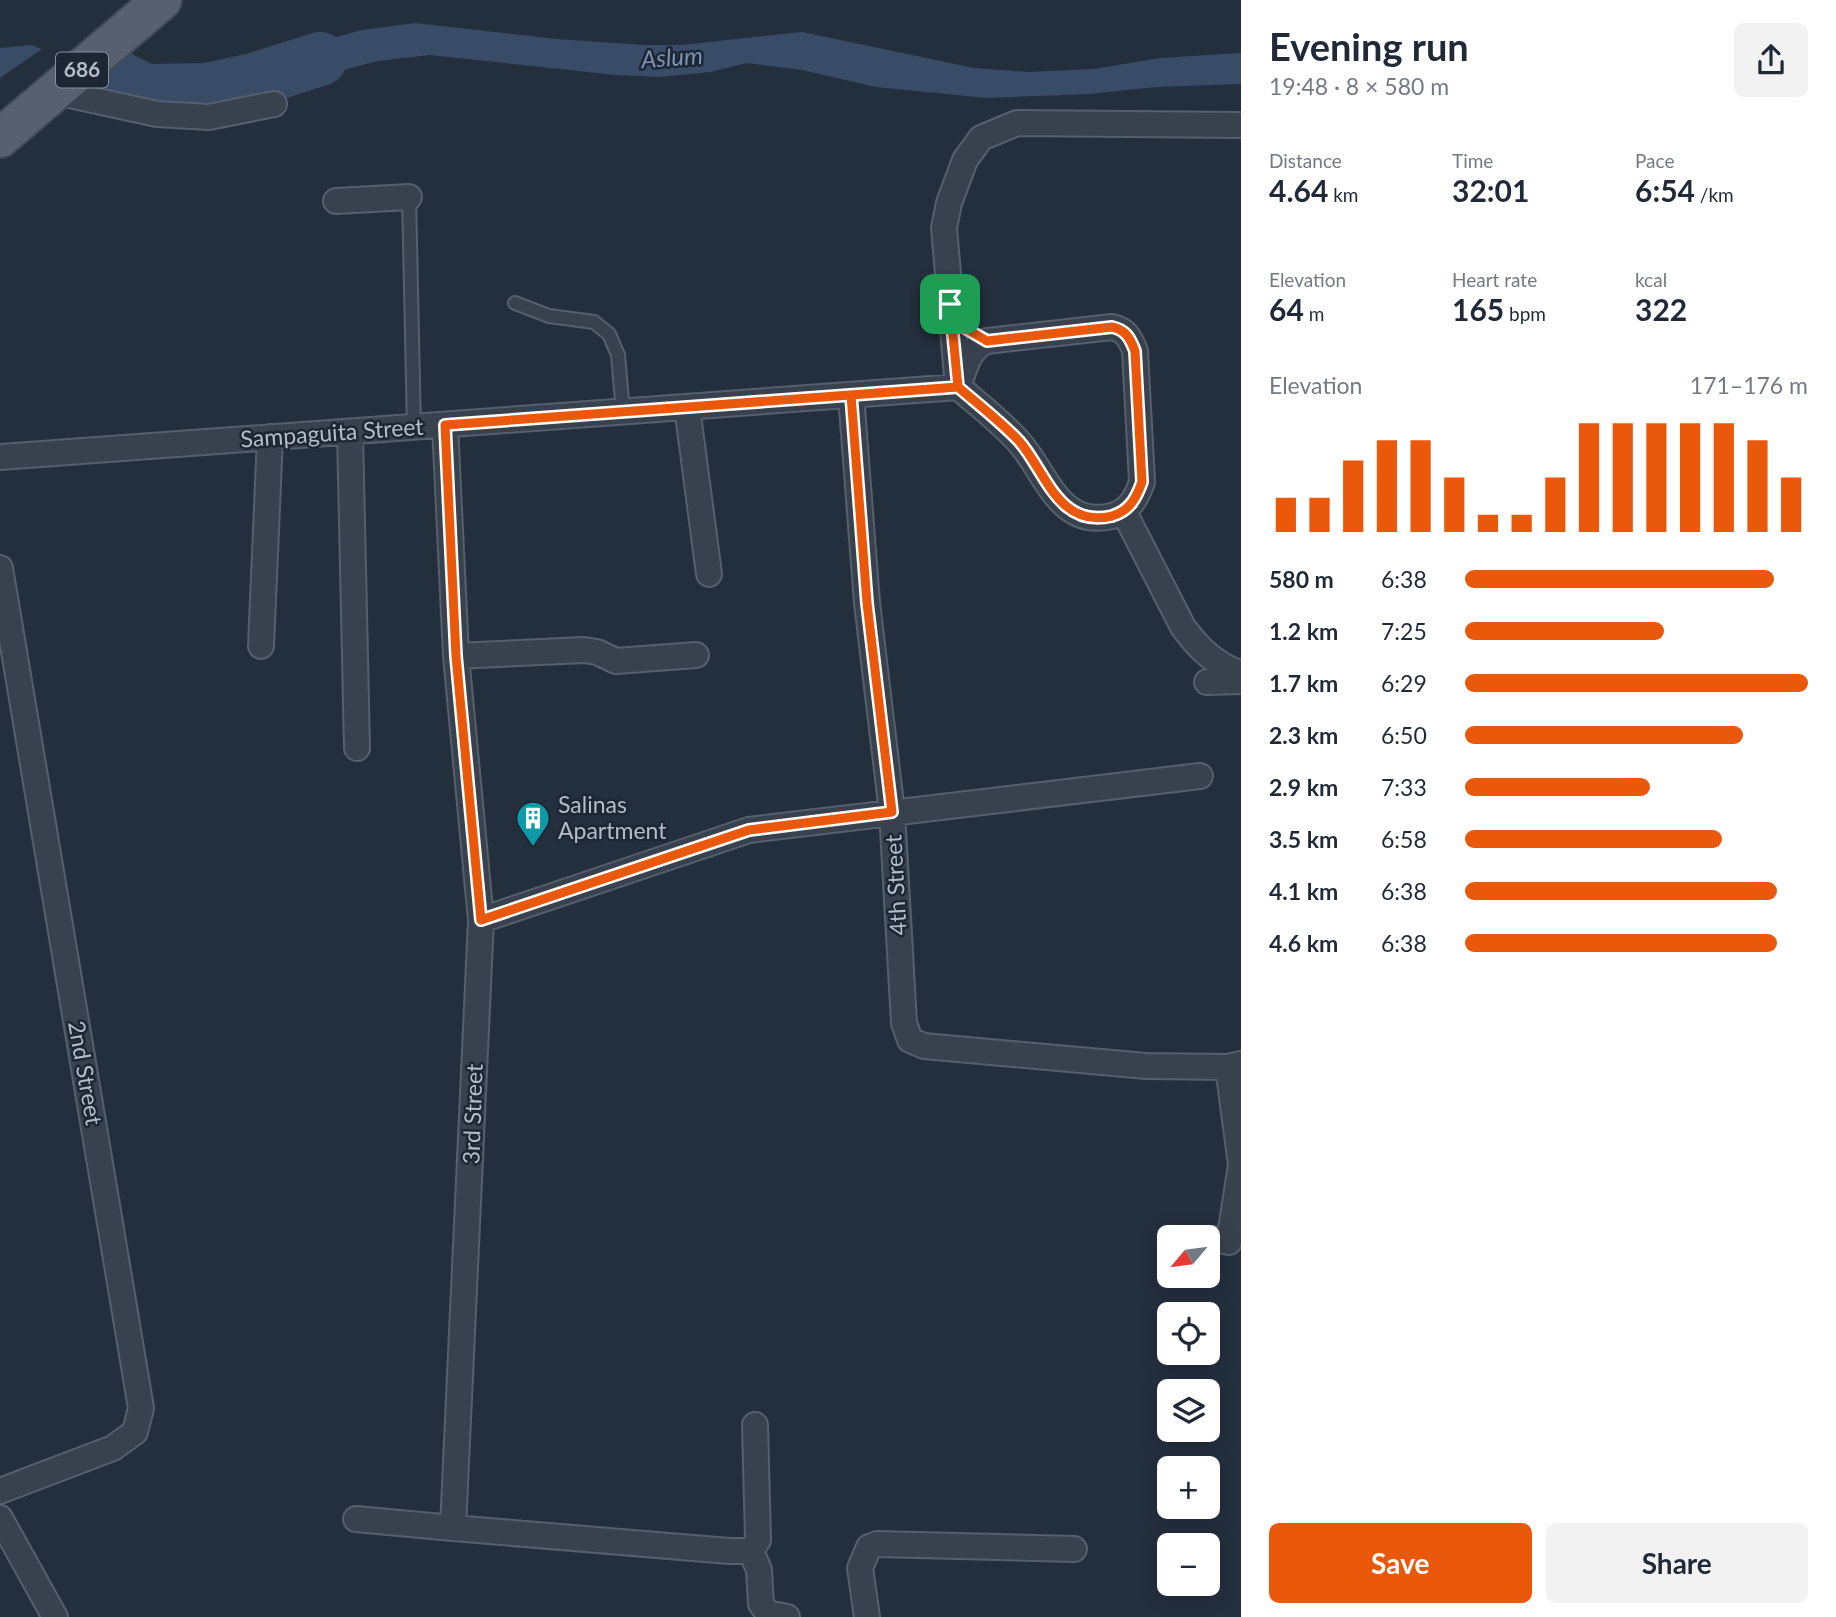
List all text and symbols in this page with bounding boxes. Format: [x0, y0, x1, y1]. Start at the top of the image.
text: Evening run [1269, 23, 1469, 69]
button: share [1734, 23, 1808, 97]
water label: Aslum [639, 40, 704, 73]
road number: 686 [56, 52, 108, 88]
text: 19:48 · 8 × 580 m [1269, 72, 1449, 100]
text: Distance [1269, 149, 1342, 172]
text: Time [1452, 149, 1493, 172]
text: Pace [1635, 149, 1674, 172]
text: 4.64 [1269, 172, 1328, 208]
text: 32:01 [1452, 172, 1529, 208]
text: 6:54 [1635, 172, 1695, 208]
text: km [1328, 183, 1358, 206]
text: /km [1695, 183, 1734, 206]
text: Elevation [1269, 268, 1346, 291]
text: Heart rate [1452, 268, 1537, 291]
text: kcal [1635, 268, 1667, 291]
pin [920, 274, 980, 334]
icon: arrive [931, 285, 969, 323]
text: 64 [1269, 291, 1304, 327]
text: 165 [1452, 291, 1504, 327]
text: 322 [1635, 291, 1687, 327]
text: m [1304, 302, 1324, 325]
text: bpm [1504, 302, 1546, 325]
text: Elevation [1269, 371, 1362, 399]
text: 171–176 m [1690, 371, 1808, 399]
street label: Sampaguita Street [239, 412, 425, 452]
text: 580 m [1269, 565, 1334, 593]
text: 6:38 [1381, 565, 1427, 593]
text: 1.2 km [1269, 617, 1338, 645]
text: 7:25 [1381, 617, 1427, 645]
text: 1.7 km [1269, 669, 1338, 697]
text: 6:29 [1381, 669, 1427, 697]
text: 2.3 km [1269, 721, 1338, 749]
text: 6:50 [1381, 721, 1427, 749]
text: 2.9 km [1269, 773, 1338, 801]
text: 7:33 [1381, 773, 1427, 801]
place label: Salinas Apartment [558, 790, 667, 844]
building icon: Salinas Apartment [514, 799, 552, 848]
text: 3.5 km [1269, 825, 1338, 853]
text: 6:58 [1381, 825, 1427, 853]
street label: 4th Street [878, 833, 912, 936]
text: 4.1 km [1269, 877, 1338, 905]
text: 6:38 [1381, 877, 1427, 905]
text: 4.6 km [1269, 929, 1338, 957]
text: 6:38 [1381, 929, 1427, 957]
street label: 2nd Street [63, 1018, 109, 1128]
street label: 3rd Street [456, 1062, 488, 1165]
north arrow [1157, 1225, 1220, 1288]
map controls [1157, 1225, 1220, 1596]
button: locate [1157, 1302, 1220, 1365]
button: layers [1157, 1379, 1220, 1442]
button: + [1157, 1456, 1220, 1519]
button: Save [1269, 1523, 1532, 1603]
button: Share [1546, 1523, 1808, 1603]
button: − [1157, 1533, 1220, 1596]

